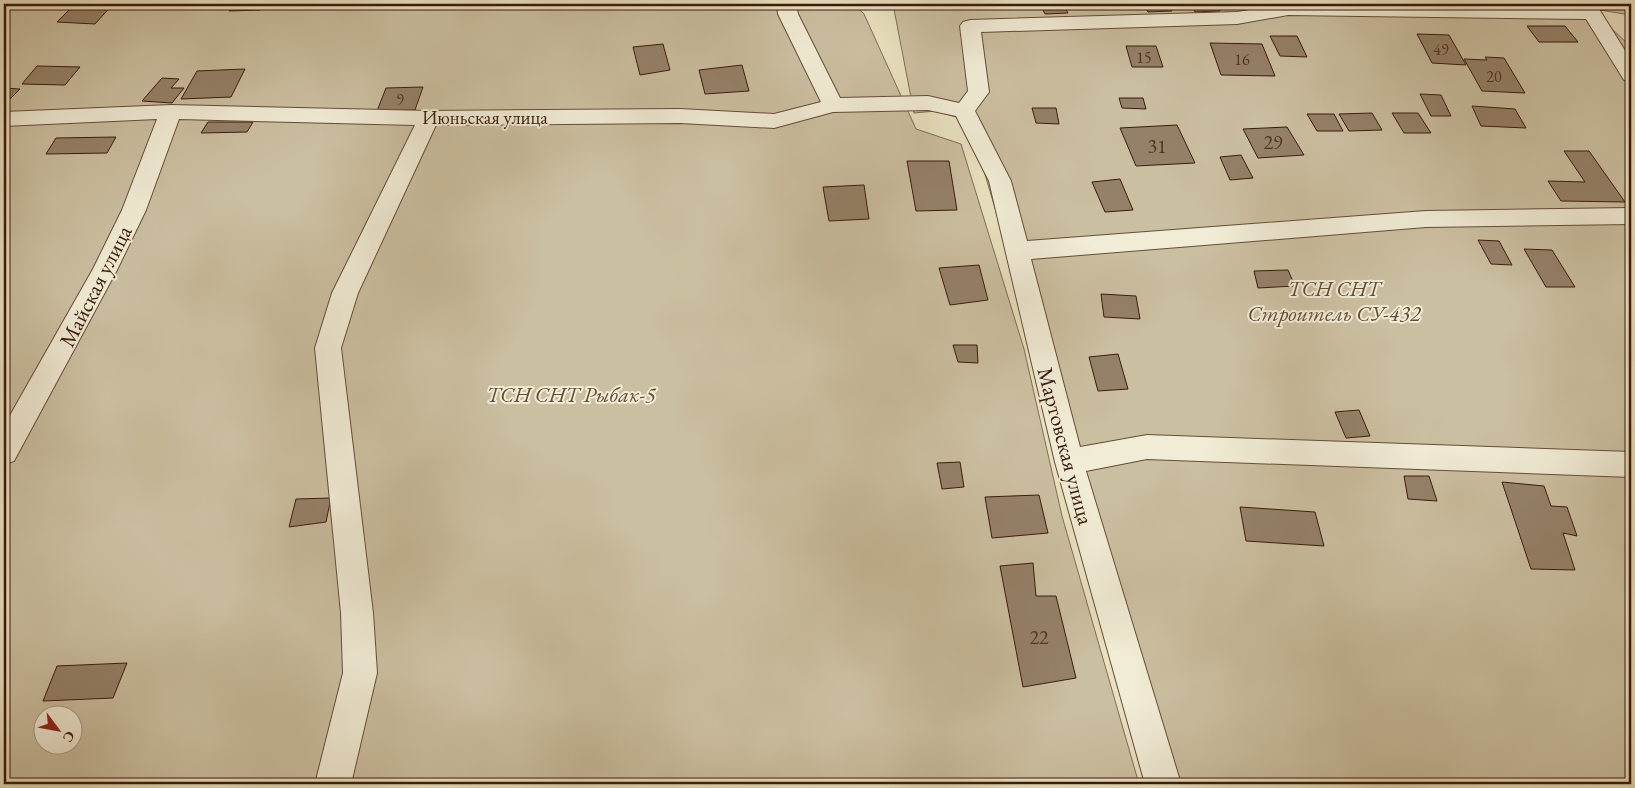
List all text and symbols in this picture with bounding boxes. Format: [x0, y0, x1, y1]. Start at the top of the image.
house number: 49 [1433, 39, 1449, 60]
house number: 15 [1136, 47, 1152, 68]
house number: 16 [1234, 49, 1250, 70]
house number: 20 [1486, 66, 1502, 87]
house number: 9 [396, 89, 404, 110]
street label: Июньская улица [422, 105, 548, 130]
house number: 29 [1263, 129, 1283, 155]
house number: 31 [1147, 133, 1167, 159]
street label: Майская улица [52, 220, 139, 352]
park label: ТСН СНТ Строитель СУ-432 [1247, 274, 1422, 328]
street label: Мартовская улица [1031, 364, 1101, 528]
park label: ТСН СНТ Рыбак-5 [486, 380, 657, 409]
house number: 22 [1029, 624, 1049, 650]
north arrow [32, 706, 82, 756]
text: С [59, 728, 79, 746]

